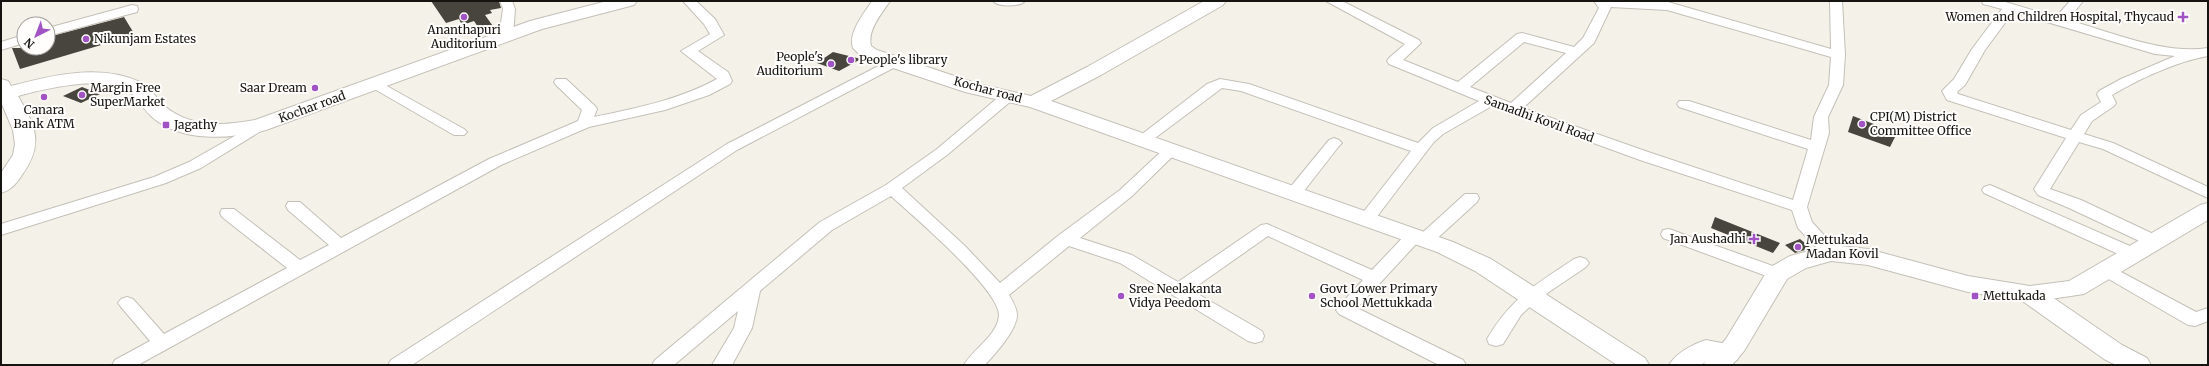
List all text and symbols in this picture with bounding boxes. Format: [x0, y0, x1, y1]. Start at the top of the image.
place label: Women and Children Hospital, Thycaud [1944, 9, 2174, 24]
marker: Women and Children Hospital, Thycaud [2177, 11, 2189, 23]
marker: Ananthapuri Auditorium [459, 12, 469, 22]
north arrow [16, 16, 56, 56]
place label: Ananthapuri Auditorium [426, 22, 501, 51]
place label: Nikunjam Estates [94, 31, 196, 46]
marker: Nikunjam Estates [81, 34, 91, 44]
text: N [21, 35, 37, 52]
place label: People's Auditorium [755, 49, 823, 78]
place label: People's library [859, 52, 947, 67]
marker: People's library [846, 55, 856, 65]
marker: People's Auditorium [826, 59, 836, 69]
street label: Kochar road [952, 73, 1024, 106]
place label: Margin Free SuperMarket [90, 80, 165, 109]
place label: Saar Dream [240, 80, 307, 95]
marker: Saar Dream [310, 83, 320, 93]
street label: Kochar road [276, 87, 347, 126]
marker: Margin Free SuperMarket [77, 90, 87, 100]
marker: Canara Bank ATM [39, 92, 49, 102]
street label: Samadhi Kovil Road [1482, 92, 1596, 145]
place label: Canara Bank ATM [13, 102, 75, 131]
place label: CPI(M) District Committee Office [1870, 109, 1971, 138]
place label: Jagathy [173, 117, 217, 132]
marker: CPI(M) District Committee Office [1857, 119, 1867, 129]
marker: Jagathy [161, 120, 171, 130]
place label: Jan Aushadhi [1669, 231, 1746, 246]
place label: Mettukada Madan Kovil [1806, 232, 1879, 261]
marker: Jan Aushadhi [1749, 234, 1759, 244]
marker: Mettukada Madan Kovil [1793, 242, 1803, 252]
place label: Sree Neelakanta Vidya Peedom [1128, 281, 1222, 310]
place label: Govt Lower Primary School Mettukkada [1320, 281, 1437, 310]
place label: Mettukada [1983, 288, 2046, 303]
marker: Sree Neelakanta Vidya Peedom [1116, 291, 1126, 301]
marker: Govt Lower Primary School Mettukkada [1307, 291, 1317, 301]
marker: Mettukada [1970, 291, 1980, 301]

